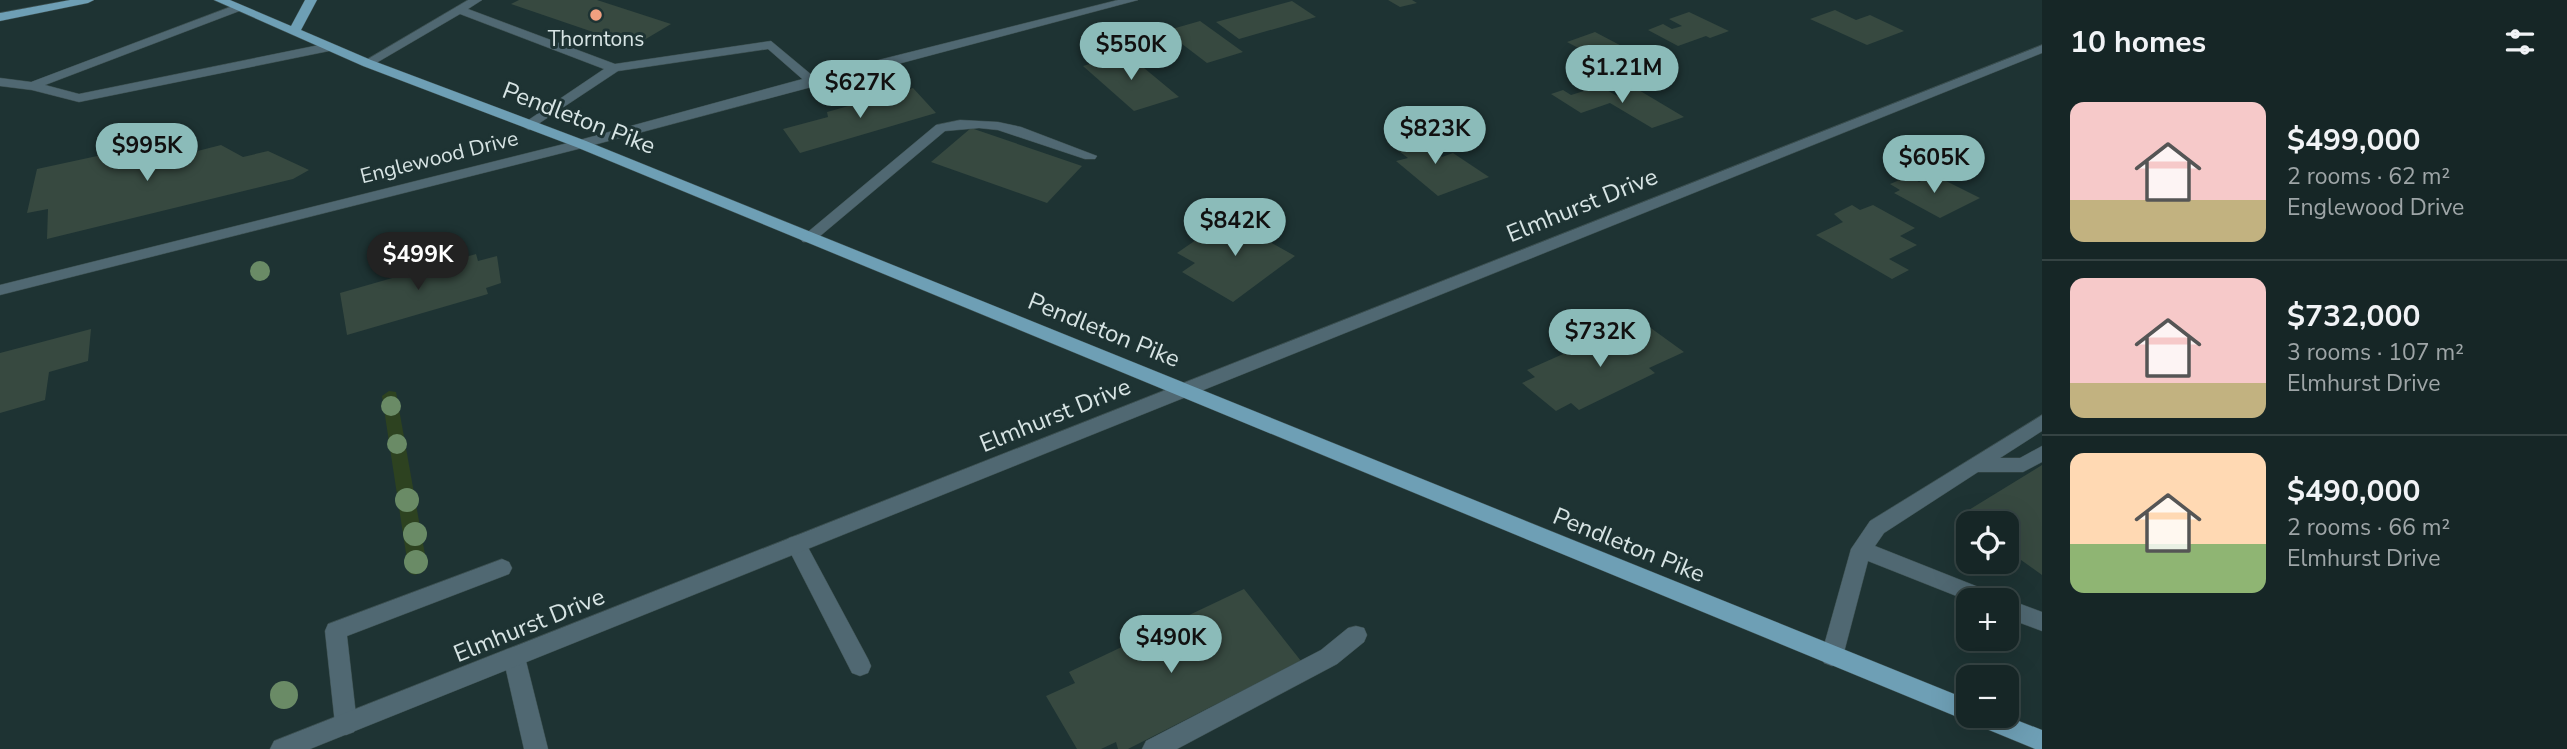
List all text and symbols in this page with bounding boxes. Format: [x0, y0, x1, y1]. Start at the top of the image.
marker: Thorntons [588, 7, 604, 23]
pin: $550K [1082, 22, 1180, 82]
text: 10 homes [2070, 22, 2206, 63]
icon: filters [2501, 23, 2539, 61]
place label: Thorntons [548, 25, 644, 53]
text: $550K [1096, 29, 1166, 60]
pin: $1.21M [1565, 46, 1679, 105]
text: $1.21M [1582, 52, 1662, 83]
pin: $627K [811, 60, 909, 120]
text: $627K [825, 67, 895, 98]
street label: Pendleton Pike [498, 74, 660, 162]
pin: $823K [1386, 106, 1484, 166]
text: $823K [1400, 113, 1470, 144]
text: $499,000 [2287, 120, 2420, 161]
pin: $995K [98, 124, 196, 183]
street label: Englewood Drive [357, 124, 521, 190]
text: $995K [112, 130, 182, 161]
icon: home [2126, 130, 2210, 214]
pin: $605K [1885, 136, 1983, 195]
text: $605K [1899, 142, 1969, 173]
street label: Elmhurst Drive [1502, 160, 1662, 250]
text: 2 rooms · 62 m² [2287, 161, 2450, 192]
text: Englewood Drive [2287, 192, 2464, 223]
pin: $842K [1186, 198, 1284, 258]
text: $842K [1200, 205, 1270, 236]
pin: $499K [369, 232, 467, 292]
text: $499K [383, 239, 453, 270]
street label: Pendleton Pike [1023, 285, 1185, 375]
text: $732,000 [2287, 296, 2420, 337]
icon: home [2126, 306, 2210, 390]
pin: $732K [1551, 310, 1649, 369]
text: $732K [1565, 316, 1635, 347]
text: 3 rooms · 107 m² [2287, 337, 2464, 368]
text: Elmhurst Drive [2287, 368, 2440, 399]
street label: Elmhurst Drive [975, 370, 1135, 460]
text: $490,000 [2287, 471, 2420, 512]
icon: home [2126, 481, 2210, 565]
street label: Pendleton Pike [1548, 500, 1710, 590]
map controls [1956, 511, 2019, 728]
button: locate [1956, 511, 2019, 574]
text: 2 rooms · 66 m² [2287, 512, 2450, 543]
text: Elmhurst Drive [2287, 543, 2440, 574]
street label: Elmhurst Drive [449, 580, 609, 670]
button: + [1956, 588, 2019, 651]
pin: $490K [1122, 616, 1220, 675]
text: $490K [1136, 622, 1206, 653]
button: − [1956, 665, 2019, 728]

